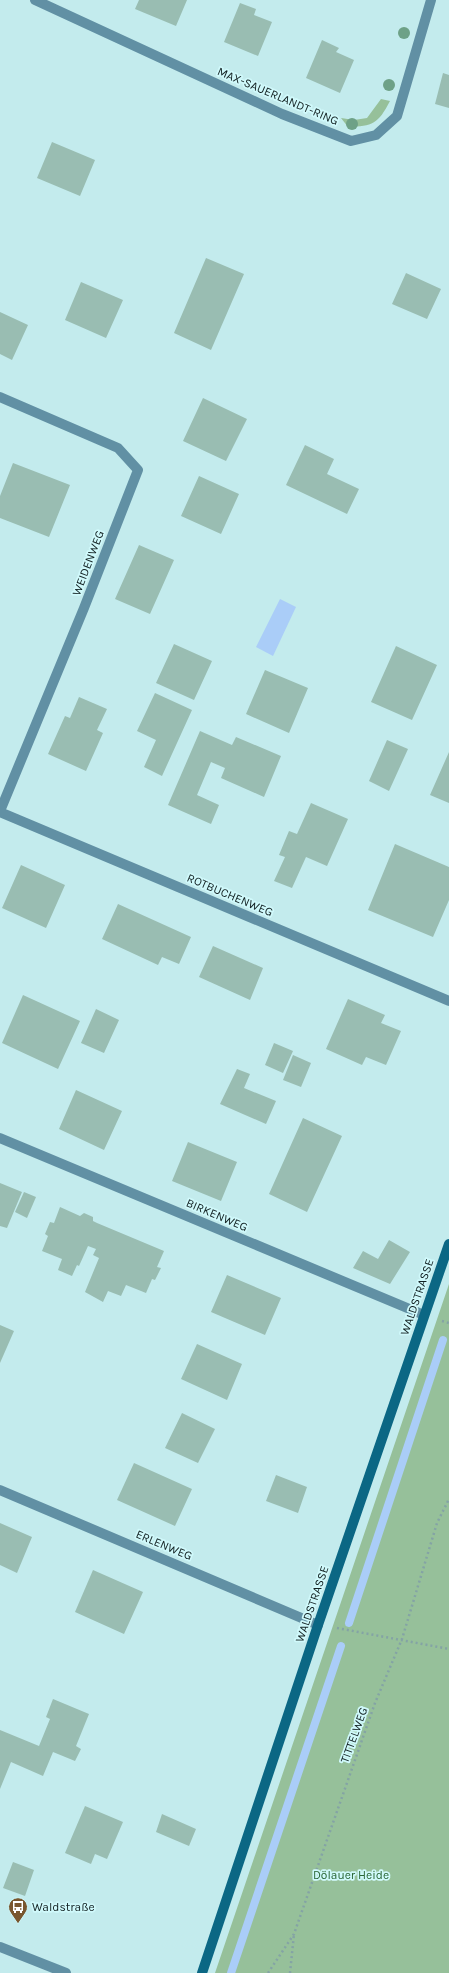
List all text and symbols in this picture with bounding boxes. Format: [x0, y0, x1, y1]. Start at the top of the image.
street label: MAX-SAUERLANDT-RING [215, 64, 341, 128]
street label: WEIDENWEG [69, 528, 107, 598]
street label: ROTBUCHENWEG [185, 871, 275, 919]
street label: BIRKENWEG [184, 1196, 250, 1234]
street label: WALDSTRASSE [397, 1257, 437, 1337]
street label: ERLENWEG [134, 1527, 194, 1563]
street label: WALDSTRASSE [292, 1564, 332, 1644]
street label: TITTELWEG [337, 1705, 371, 1765]
park label: Dölauer Heide [313, 1868, 389, 1882]
bus stop icon: Waldstraße [7, 1896, 29, 1924]
place label: Waldstraße [32, 1900, 95, 1914]

